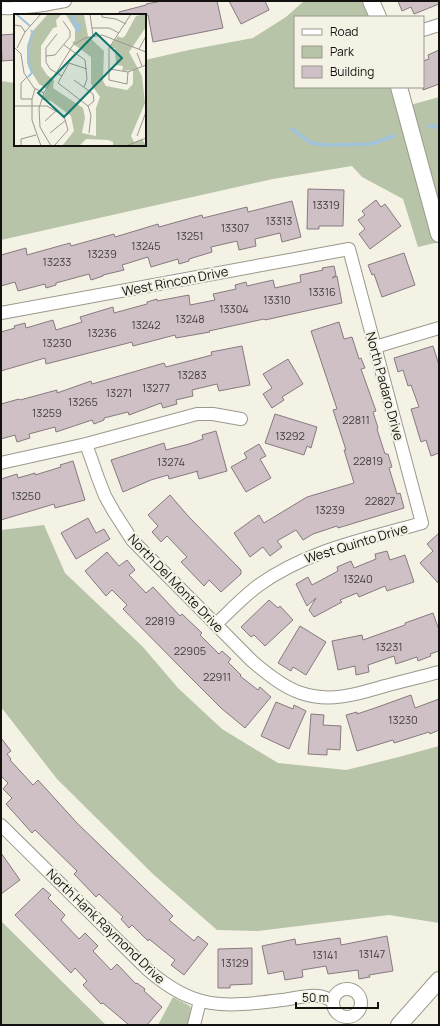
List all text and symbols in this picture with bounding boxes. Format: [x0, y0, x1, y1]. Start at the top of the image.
inset map [14, 14, 146, 146]
legend [294, 16, 424, 88]
text: Road [330, 23, 358, 40]
text: Park [330, 43, 355, 60]
text: Building [330, 63, 374, 80]
house number: 13319 [312, 197, 340, 212]
house number: 13313 [266, 213, 292, 228]
house number: 13307 [221, 220, 249, 235]
house number: 13251 [176, 228, 204, 243]
house number: 13245 [131, 238, 161, 253]
house number: 13239 [87, 246, 117, 261]
house number: 13233 [43, 254, 71, 269]
street label: West Rincon Drive [120, 262, 230, 300]
house number: 13316 [308, 284, 336, 299]
house number: 13310 [263, 292, 291, 307]
house number: 13304 [219, 301, 249, 316]
house number: 13248 [175, 311, 205, 326]
house number: 13242 [131, 317, 161, 332]
house number: 13236 [87, 325, 117, 340]
street label: North Padaro Drive [362, 330, 408, 443]
house number: 13230 [42, 335, 72, 350]
house number: 13283 [177, 367, 207, 382]
house number: 13277 [142, 380, 170, 395]
house number: 13271 [106, 385, 132, 400]
house number: 13265 [68, 394, 98, 409]
house number: 13259 [32, 405, 62, 420]
house number: 22811 [342, 412, 370, 427]
house number: 13292 [275, 428, 305, 443]
house number: 22819 [353, 453, 383, 468]
house number: 13274 [157, 454, 185, 469]
house number: 13250 [11, 488, 41, 503]
house number: 22827 [365, 493, 395, 508]
house number: 13239 [315, 502, 345, 517]
street label: West Quinto Drive [302, 519, 410, 567]
street label: North Del Monte Drive [124, 530, 228, 637]
house number: 13240 [343, 571, 373, 586]
house number: 22819 [145, 613, 175, 628]
house number: 13231 [375, 639, 403, 654]
house number: 22905 [174, 643, 206, 658]
house number: 22911 [203, 669, 231, 684]
house number: 13230 [388, 712, 418, 727]
street label: North Hank Raymond Drive [43, 864, 170, 988]
house number: 13147 [359, 946, 385, 961]
house number: 13141 [312, 947, 338, 962]
house number: 13129 [221, 955, 249, 970]
scale bar [296, 984, 378, 1010]
text: 50 m [302, 989, 329, 1006]

